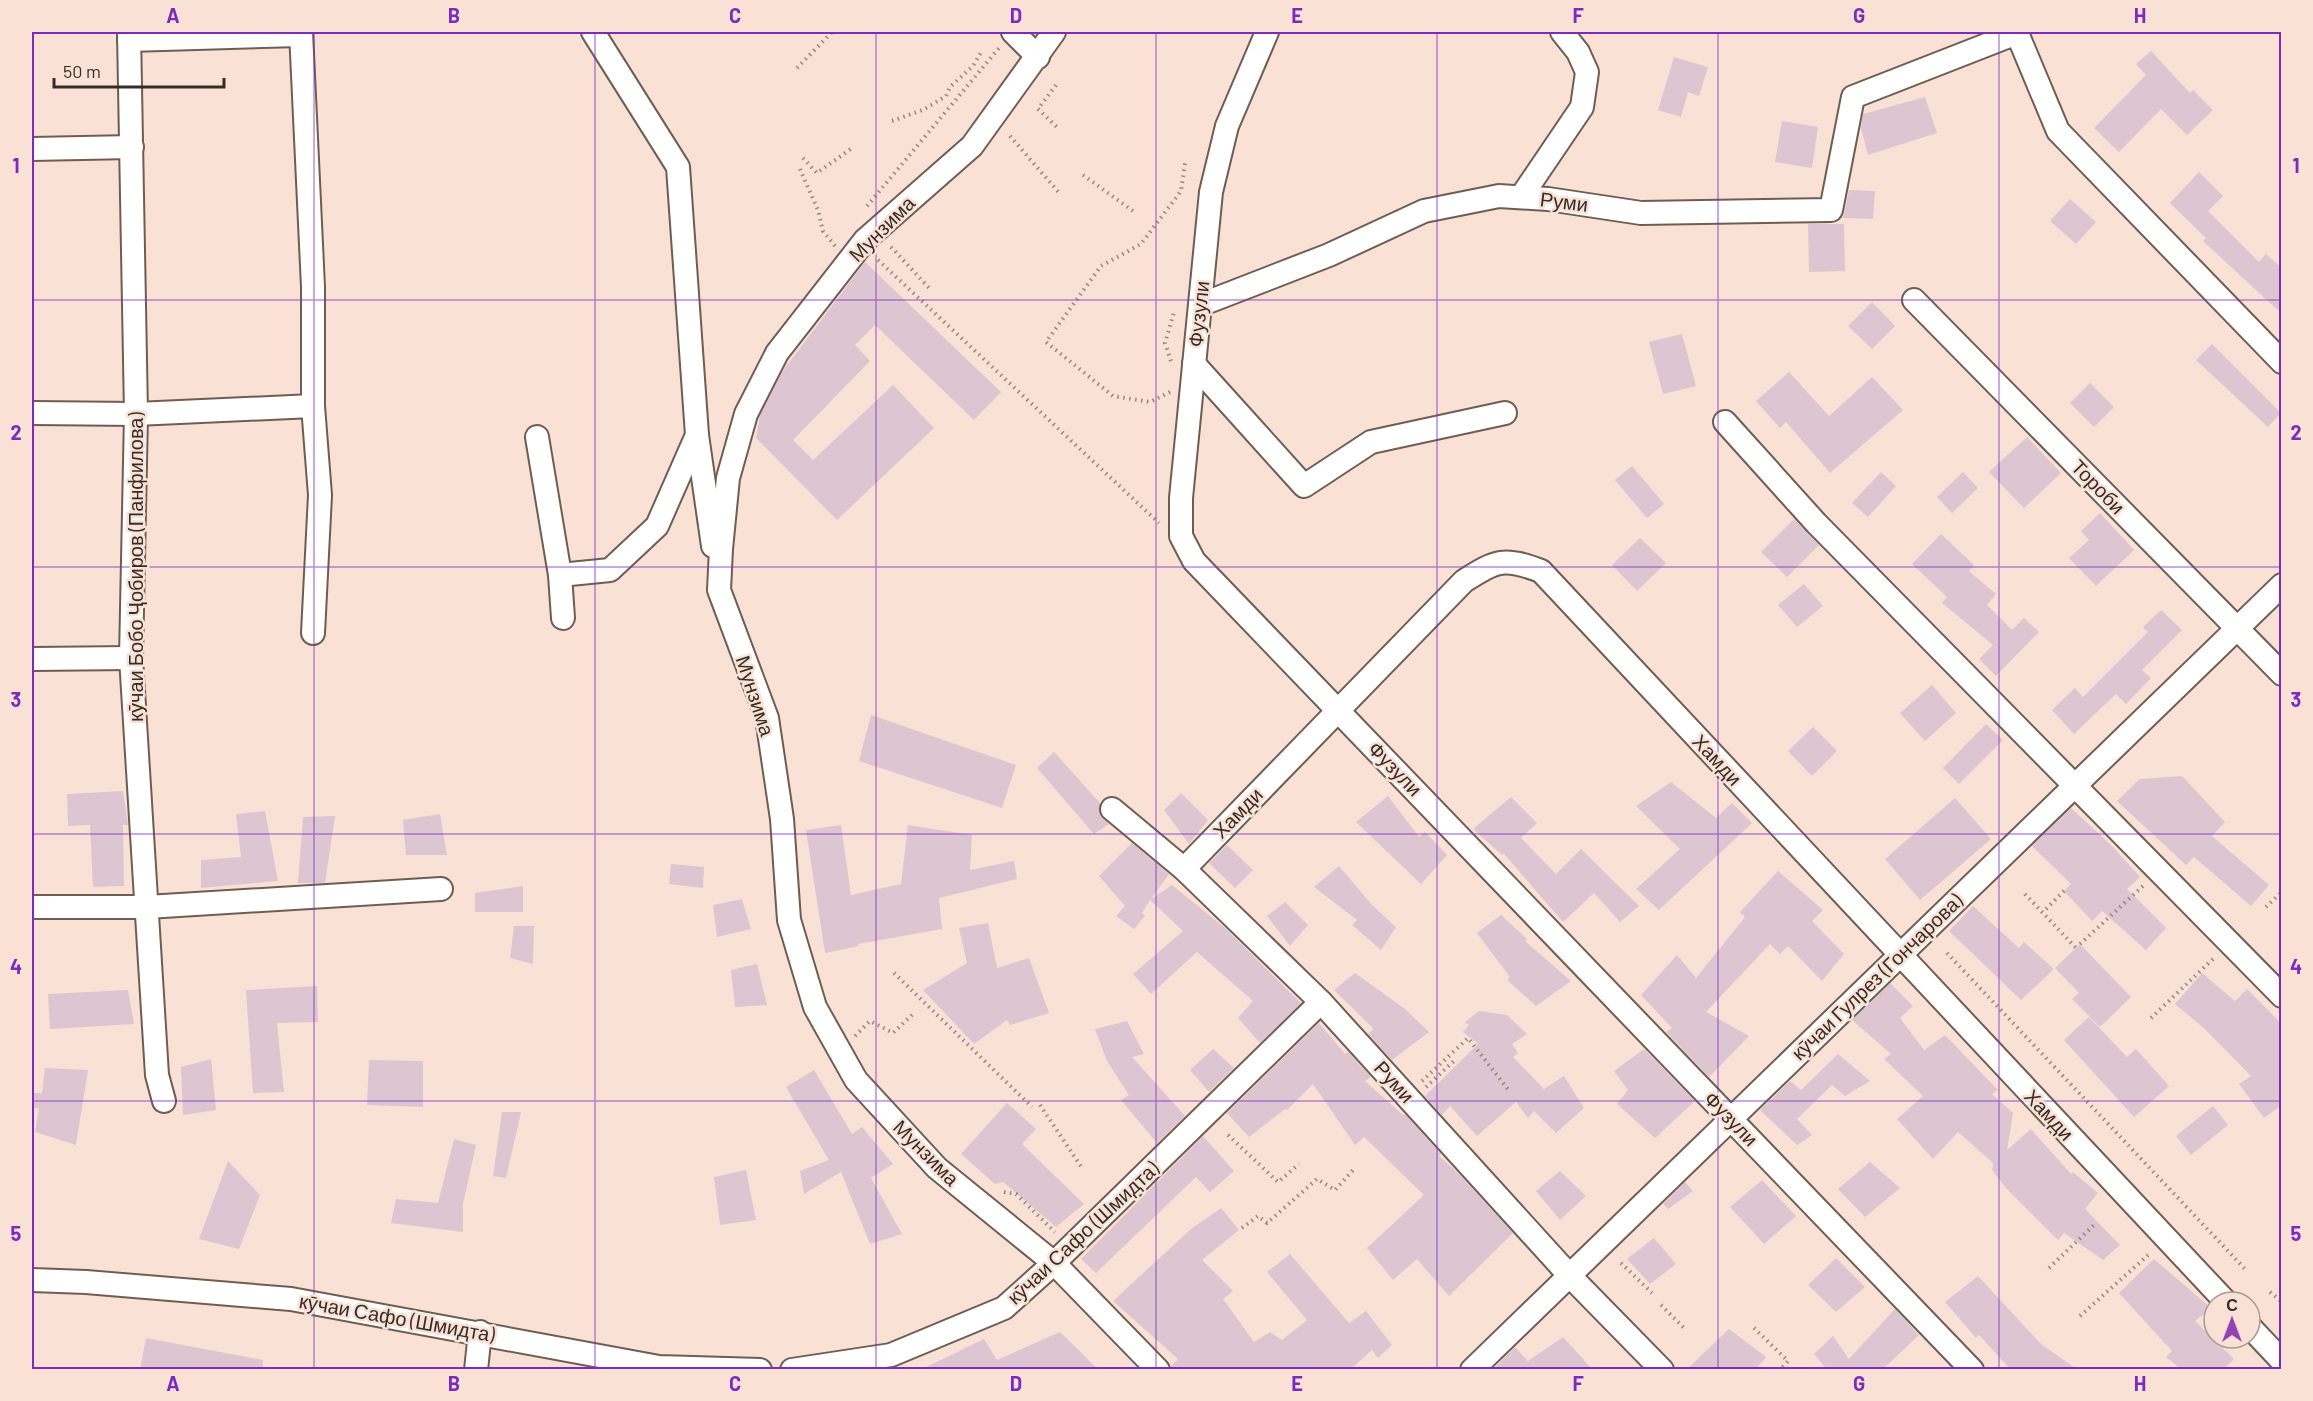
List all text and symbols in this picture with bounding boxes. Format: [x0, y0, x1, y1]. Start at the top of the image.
text: A [166, 3, 180, 27]
text: B [448, 3, 460, 27]
text: C [729, 3, 741, 27]
text: D [1010, 3, 1022, 27]
text: E [1291, 3, 1303, 27]
text: F [1572, 3, 1584, 27]
text: G [1853, 3, 1865, 27]
text: H [2134, 3, 2146, 27]
scale bar [54, 51, 224, 89]
text: 50 m [63, 60, 101, 82]
text: 1 [12, 153, 20, 177]
text: 1 [2292, 153, 2300, 177]
street label: Руми [1539, 186, 1589, 216]
street label: Мунзима [843, 190, 920, 266]
street label: Фузули [1183, 280, 1213, 348]
street label: кӯчаи Бобо Ҷобиров (Панфилова) [123, 412, 147, 722]
text: 2 [10, 420, 22, 444]
text: 2 [2290, 420, 2302, 444]
street label: Тороби [2067, 454, 2131, 519]
street label: Мунзима [732, 652, 780, 740]
text: 3 [11, 687, 21, 711]
text: 3 [2291, 687, 2301, 711]
street label: Хамди [1688, 729, 1747, 790]
street label: Фузули [1364, 736, 1427, 801]
street label: Хамди [1207, 782, 1267, 843]
street label: кӯчаи Гулрез (Гончарова) [1786, 888, 1967, 1064]
text: 4 [10, 954, 22, 978]
text: 4 [2290, 954, 2302, 978]
street label: Руми [1370, 1055, 1420, 1107]
street label: Хамди [2020, 1084, 2079, 1145]
street label: Фузули [1700, 1086, 1763, 1151]
street label: Мунзима [889, 1114, 965, 1191]
street label: кӯчаи Сафо (Шмидта) [1002, 1155, 1164, 1309]
text: 5 [11, 1221, 22, 1245]
text: 5 [2291, 1221, 2302, 1245]
street label: кӯчаи Сафо (Шмидта) [297, 1288, 498, 1346]
north arrow [2202, 1290, 2262, 1350]
text: С [2226, 1295, 2238, 1314]
text: A [166, 1371, 180, 1395]
text: B [448, 1371, 460, 1395]
text: C [729, 1371, 741, 1395]
text: D [1010, 1371, 1022, 1395]
text: E [1291, 1371, 1303, 1395]
text: F [1572, 1371, 1584, 1395]
text: G [1853, 1371, 1865, 1395]
text: H [2134, 1371, 2146, 1395]

